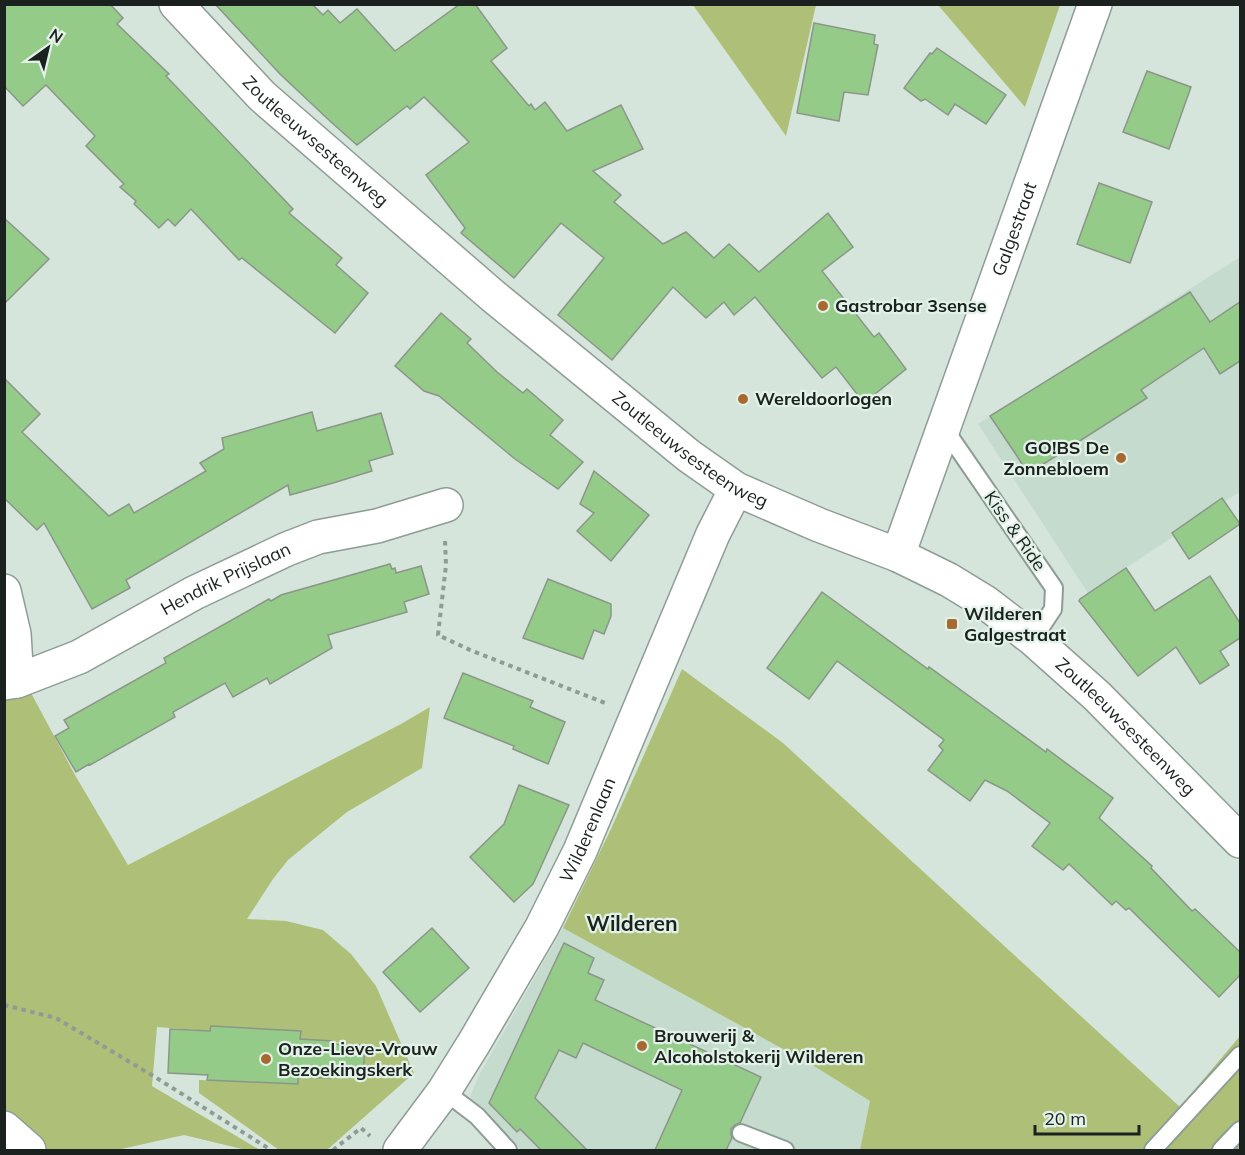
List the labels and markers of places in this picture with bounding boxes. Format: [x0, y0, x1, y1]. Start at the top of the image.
place label: Gastrobar 3sense [835, 294, 987, 317]
marker: Gastrobar 3sense [816, 299, 830, 313]
place label: Wereldoorlogen [755, 387, 892, 410]
marker: Wereldoorlogen [736, 392, 750, 406]
place label: GO!BS De Zonnebloem [1004, 436, 1109, 480]
marker: GO!BS De Zonnebloem [1114, 451, 1128, 465]
place label: Wilderen Galgestraat [964, 602, 1066, 646]
marker: Wilderen Galgestraat [945, 617, 959, 631]
place label: Brouwerij & Alcoholstokerij Wilderen [654, 1024, 864, 1068]
place label: Onze-Lieve-Vrouw Bezoekingskerk [278, 1037, 438, 1081]
marker: Brouwerij & Alcoholstokerij Wilderen [635, 1039, 649, 1053]
marker: Onze-Lieve-Vrouw Bezoekingskerk [259, 1052, 273, 1066]

